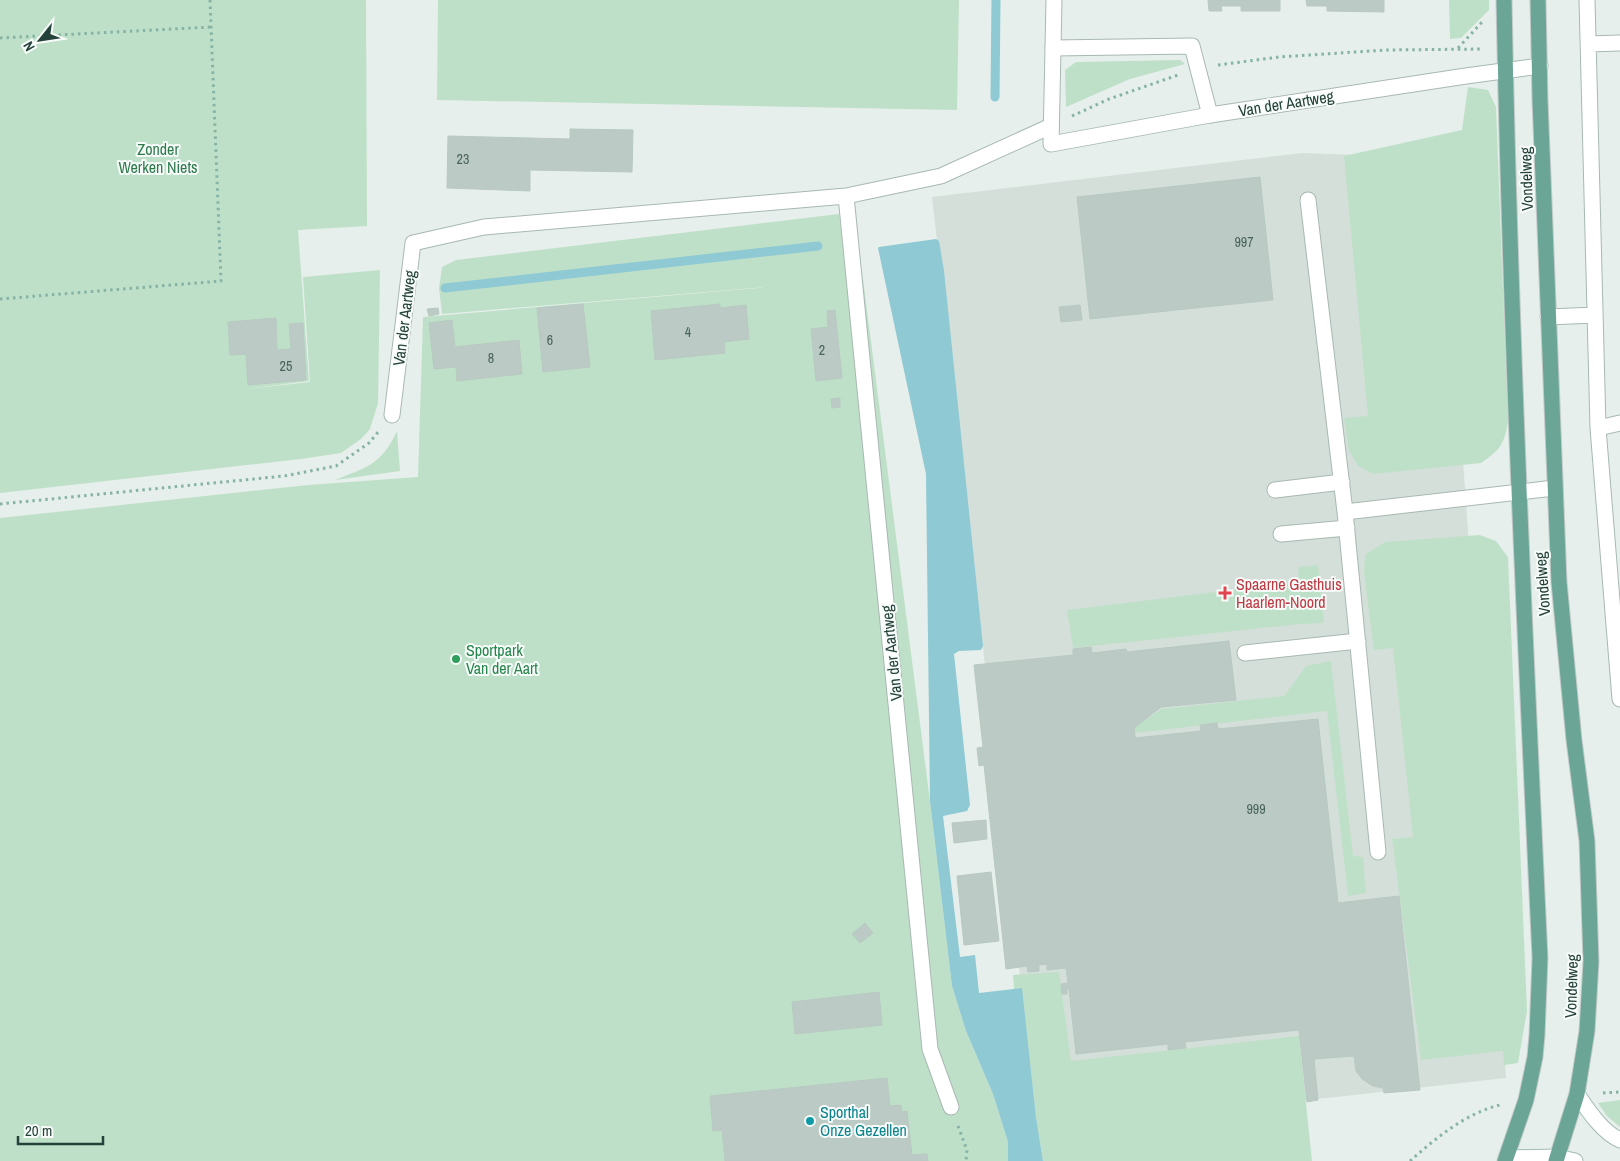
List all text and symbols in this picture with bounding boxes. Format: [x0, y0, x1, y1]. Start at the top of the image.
north arrow [15, 15, 65, 65]
text: N [19, 38, 39, 55]
street label: Van der Aartweg [1237, 85, 1336, 121]
park label: Zonder Werken Niets [118, 138, 198, 178]
street label: Vondelweg [1514, 146, 1538, 211]
house number: 23 [457, 150, 469, 168]
house number: 997 [1234, 233, 1254, 251]
street label: Van der Aartweg [387, 268, 421, 367]
house number: 4 [685, 323, 692, 341]
house number: 6 [547, 331, 553, 349]
house number: 2 [819, 341, 825, 359]
house number: 8 [488, 349, 494, 367]
house number: 25 [280, 357, 292, 375]
street label: Vondelweg [1529, 551, 1555, 617]
place label: Spaarne Gasthuis Haarlem-Noord [1236, 573, 1342, 613]
marker: Spaarne Gasthuis Haarlem-Noord [1218, 586, 1232, 600]
street label: Van der Aartweg [875, 603, 907, 702]
place label: Sportpark Van der Aart [466, 639, 538, 679]
marker: Sportpark Van der Aart [450, 653, 462, 665]
house number: 999 [1246, 800, 1266, 818]
street label: Vondelweg [1559, 953, 1583, 1018]
place label: Sporthal Onze Gezellen [820, 1101, 907, 1141]
scale bar [18, 1114, 102, 1146]
marker: Sporthal Onze Gezellen [804, 1115, 816, 1127]
text: 20 m [25, 1120, 52, 1141]

